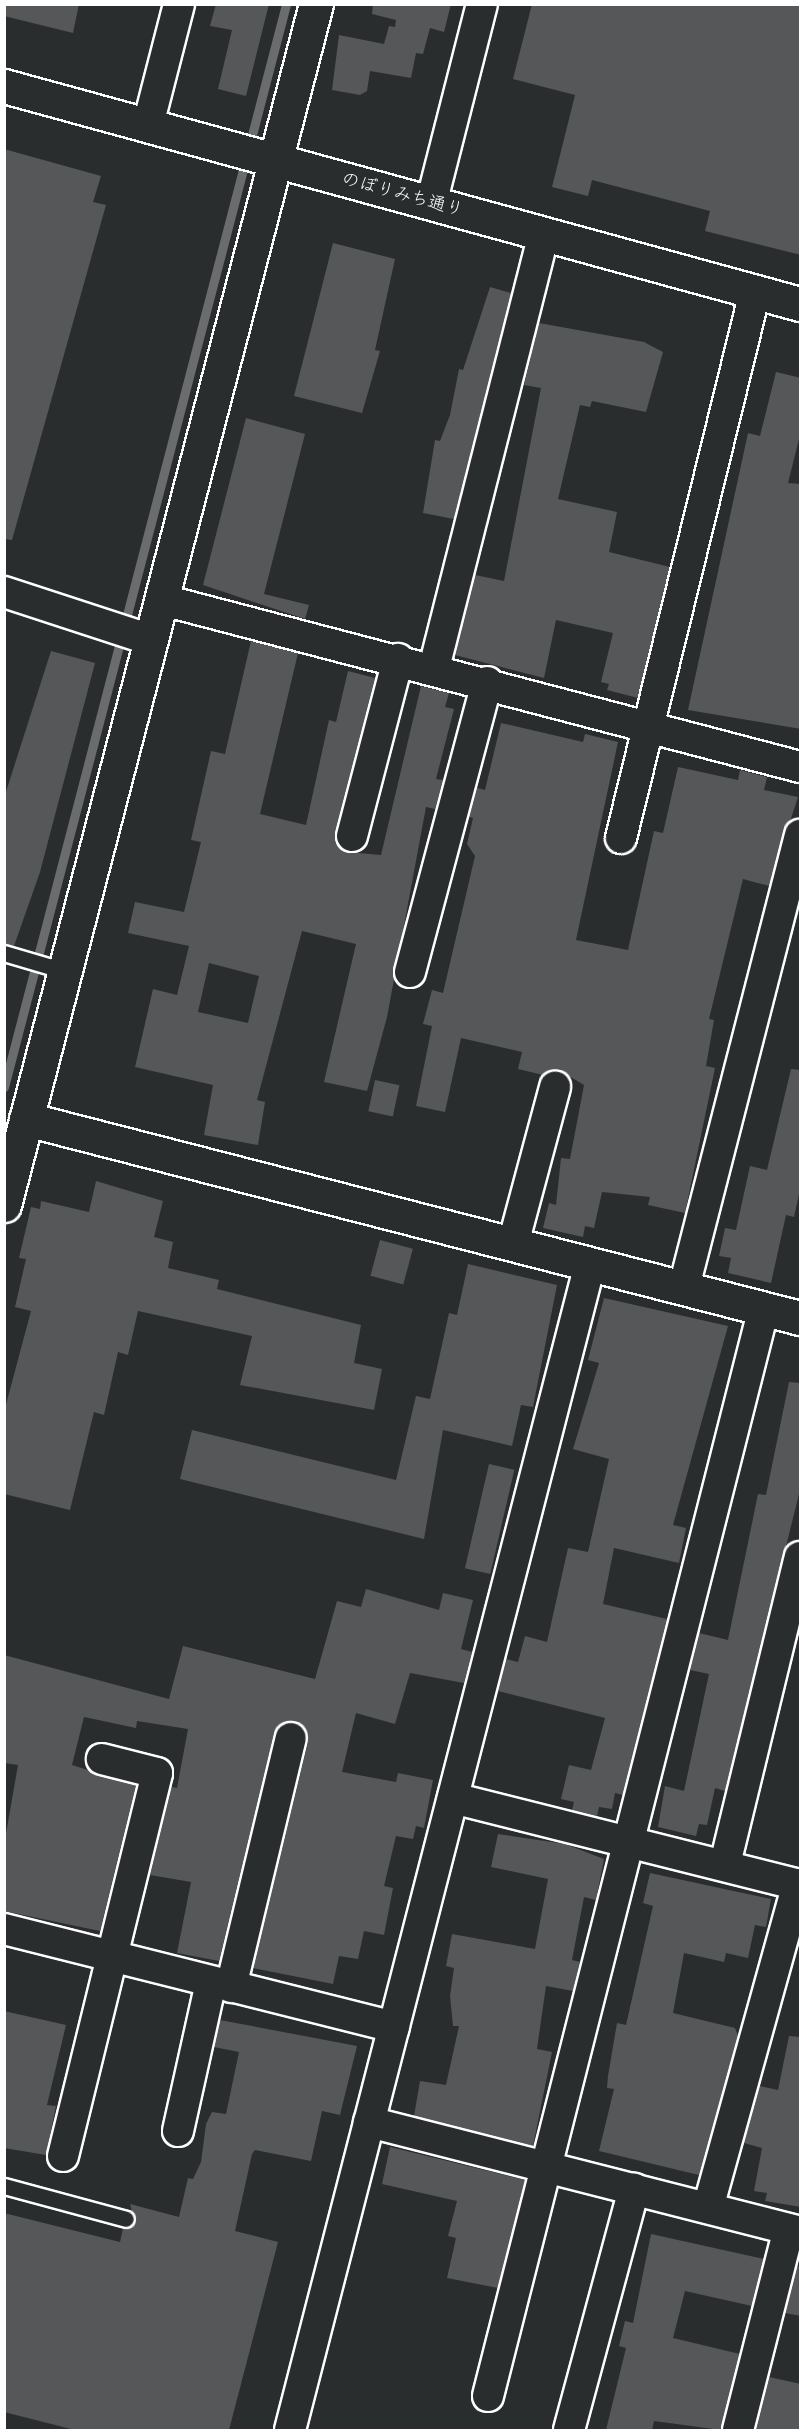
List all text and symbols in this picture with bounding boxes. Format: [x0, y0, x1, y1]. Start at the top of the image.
street label: のぼりみち通り [338, 169, 466, 223]

